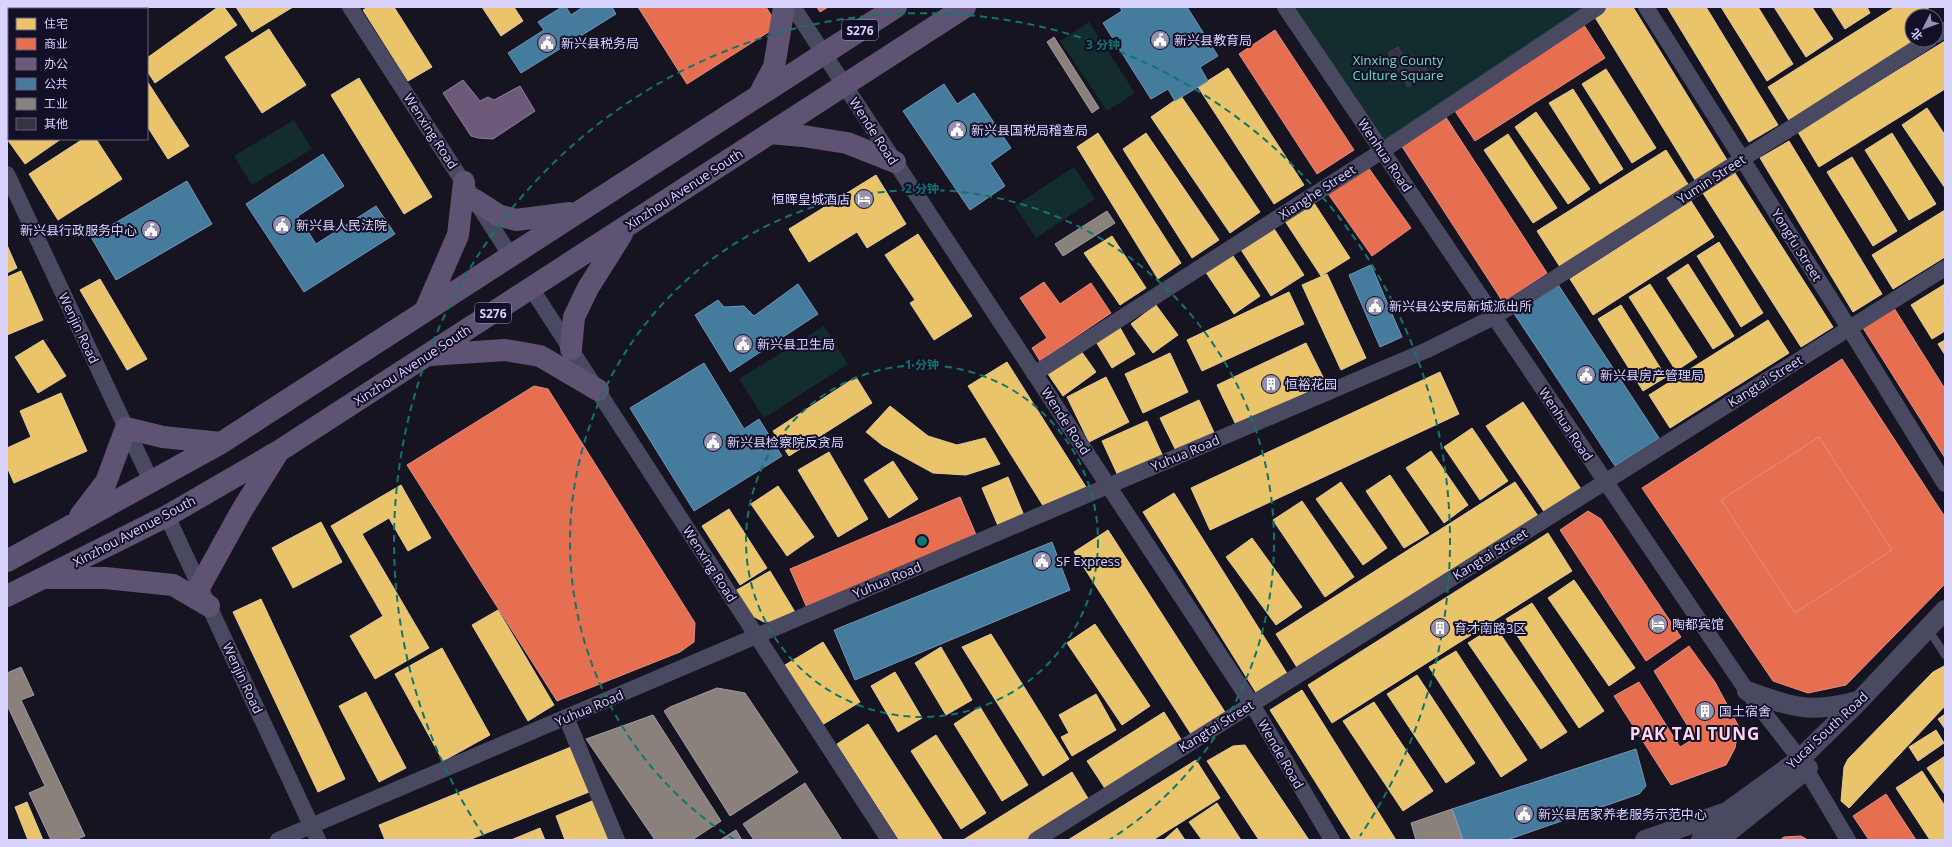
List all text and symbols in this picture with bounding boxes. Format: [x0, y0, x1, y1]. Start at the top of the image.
legend [8, 8, 148, 140]
north arrow [1904, 8, 1944, 48]
text: 住宅 [44, 15, 68, 32]
road number: S276 [842, 20, 878, 40]
text: 北 [1907, 26, 1925, 44]
public building icon: 新兴县教育局 [1149, 29, 1171, 51]
place label: 新兴县教育局 [1174, 31, 1252, 49]
public building icon: 新兴县税务局 [536, 32, 558, 54]
place label: 新兴县税务局 [561, 34, 639, 52]
text: 商业 [44, 35, 68, 52]
text: 3 分钟 [1086, 36, 1120, 53]
park label: Xinxing County Culture Square [1353, 51, 1444, 84]
text: 办公 [44, 55, 68, 72]
text: 公共 [44, 75, 68, 92]
street label: Wenxing Road [400, 90, 462, 172]
street label: Wende Road [846, 94, 902, 168]
text: 工业 [44, 95, 68, 112]
text: 其他 [44, 115, 68, 132]
street label: Wenhua Road [1354, 115, 1416, 195]
public building icon: 新兴县国税局稽查局 [946, 119, 968, 141]
place label: 新兴县国税局稽查局 [971, 121, 1088, 139]
street label: Xinzhou Avenue South [622, 144, 746, 234]
street label: Yumin Street [1673, 150, 1749, 208]
street label: Xianghe Street [1275, 160, 1359, 224]
text: 2 分钟 [905, 180, 939, 197]
hotel icon: 恒晖皇城酒店 [853, 188, 875, 210]
place label: 恒晖皇城酒店 [772, 190, 850, 208]
street label: Yongfu Street [1768, 205, 1827, 285]
public building icon: 新兴县人民法院 [271, 214, 293, 236]
place label: 新兴县人民法院 [296, 216, 387, 234]
public building icon: 新兴县行政服务中心 [140, 219, 162, 241]
place label: 新兴县行政服务中心 [20, 221, 137, 239]
street label: Wenjin Road [55, 290, 103, 366]
public building icon: 新兴县公安局新城派出所 [1364, 295, 1386, 317]
place label: 新兴县公安局新城派出所 [1389, 297, 1532, 315]
road number: S276 [475, 303, 511, 323]
street label: Xinzhou Avenue South [350, 320, 474, 410]
public building icon: 新兴县卫生局 [732, 333, 754, 355]
place label: 新兴县卫生局 [757, 335, 835, 353]
street label: Kangtai Street [1724, 351, 1806, 411]
text: 1 分钟 [905, 356, 939, 373]
public building icon: 新兴县房产管理局 [1575, 364, 1597, 386]
place label: 新兴县房产管理局 [1600, 366, 1704, 384]
building icon: 恒裕花园 [1260, 373, 1282, 395]
place label: 恒裕花园 [1285, 375, 1337, 393]
street label: Wende Road [1038, 384, 1094, 458]
street label: Wenhua Road [1535, 384, 1597, 464]
street label: Yuhua Road [1148, 430, 1222, 476]
public building icon: 新兴县检察院反贪局 [702, 431, 724, 453]
place label: 新兴县检察院反贪局 [727, 433, 844, 451]
street label: Xinzhou Avenue South [70, 491, 198, 571]
street label: Wenxing Road [679, 523, 741, 605]
street label: Kangtai Street [1449, 524, 1531, 584]
centre of rings [915, 534, 929, 548]
public building icon: SF Express [1031, 550, 1053, 572]
place label: SF Express [1056, 552, 1120, 570]
street label: Yuhua Road [850, 557, 924, 603]
hotel icon: 陶都宾馆 [1647, 613, 1669, 635]
place label: 陶都宾馆 [1672, 615, 1724, 633]
building icon: 育才南路3区 [1429, 617, 1451, 639]
place label: 育才南路3区 [1454, 619, 1526, 637]
street label: Wenjin Road [219, 640, 267, 716]
street label: Yuhua Road [552, 685, 626, 731]
street label: Yucai South Road [1782, 688, 1872, 772]
street label: Kangtai Street [1175, 696, 1257, 756]
building icon: 国土宿舍 [1694, 700, 1716, 722]
place label: 国土宿舍 [1719, 702, 1771, 720]
street label: Wende Road [1254, 716, 1308, 792]
district label: PAK TAI TUNG [1630, 722, 1760, 745]
public building icon: 新兴县居家养老服务示范中心 [1513, 803, 1535, 825]
place label: 新兴县居家养老服务示范中心 [1538, 805, 1707, 823]

